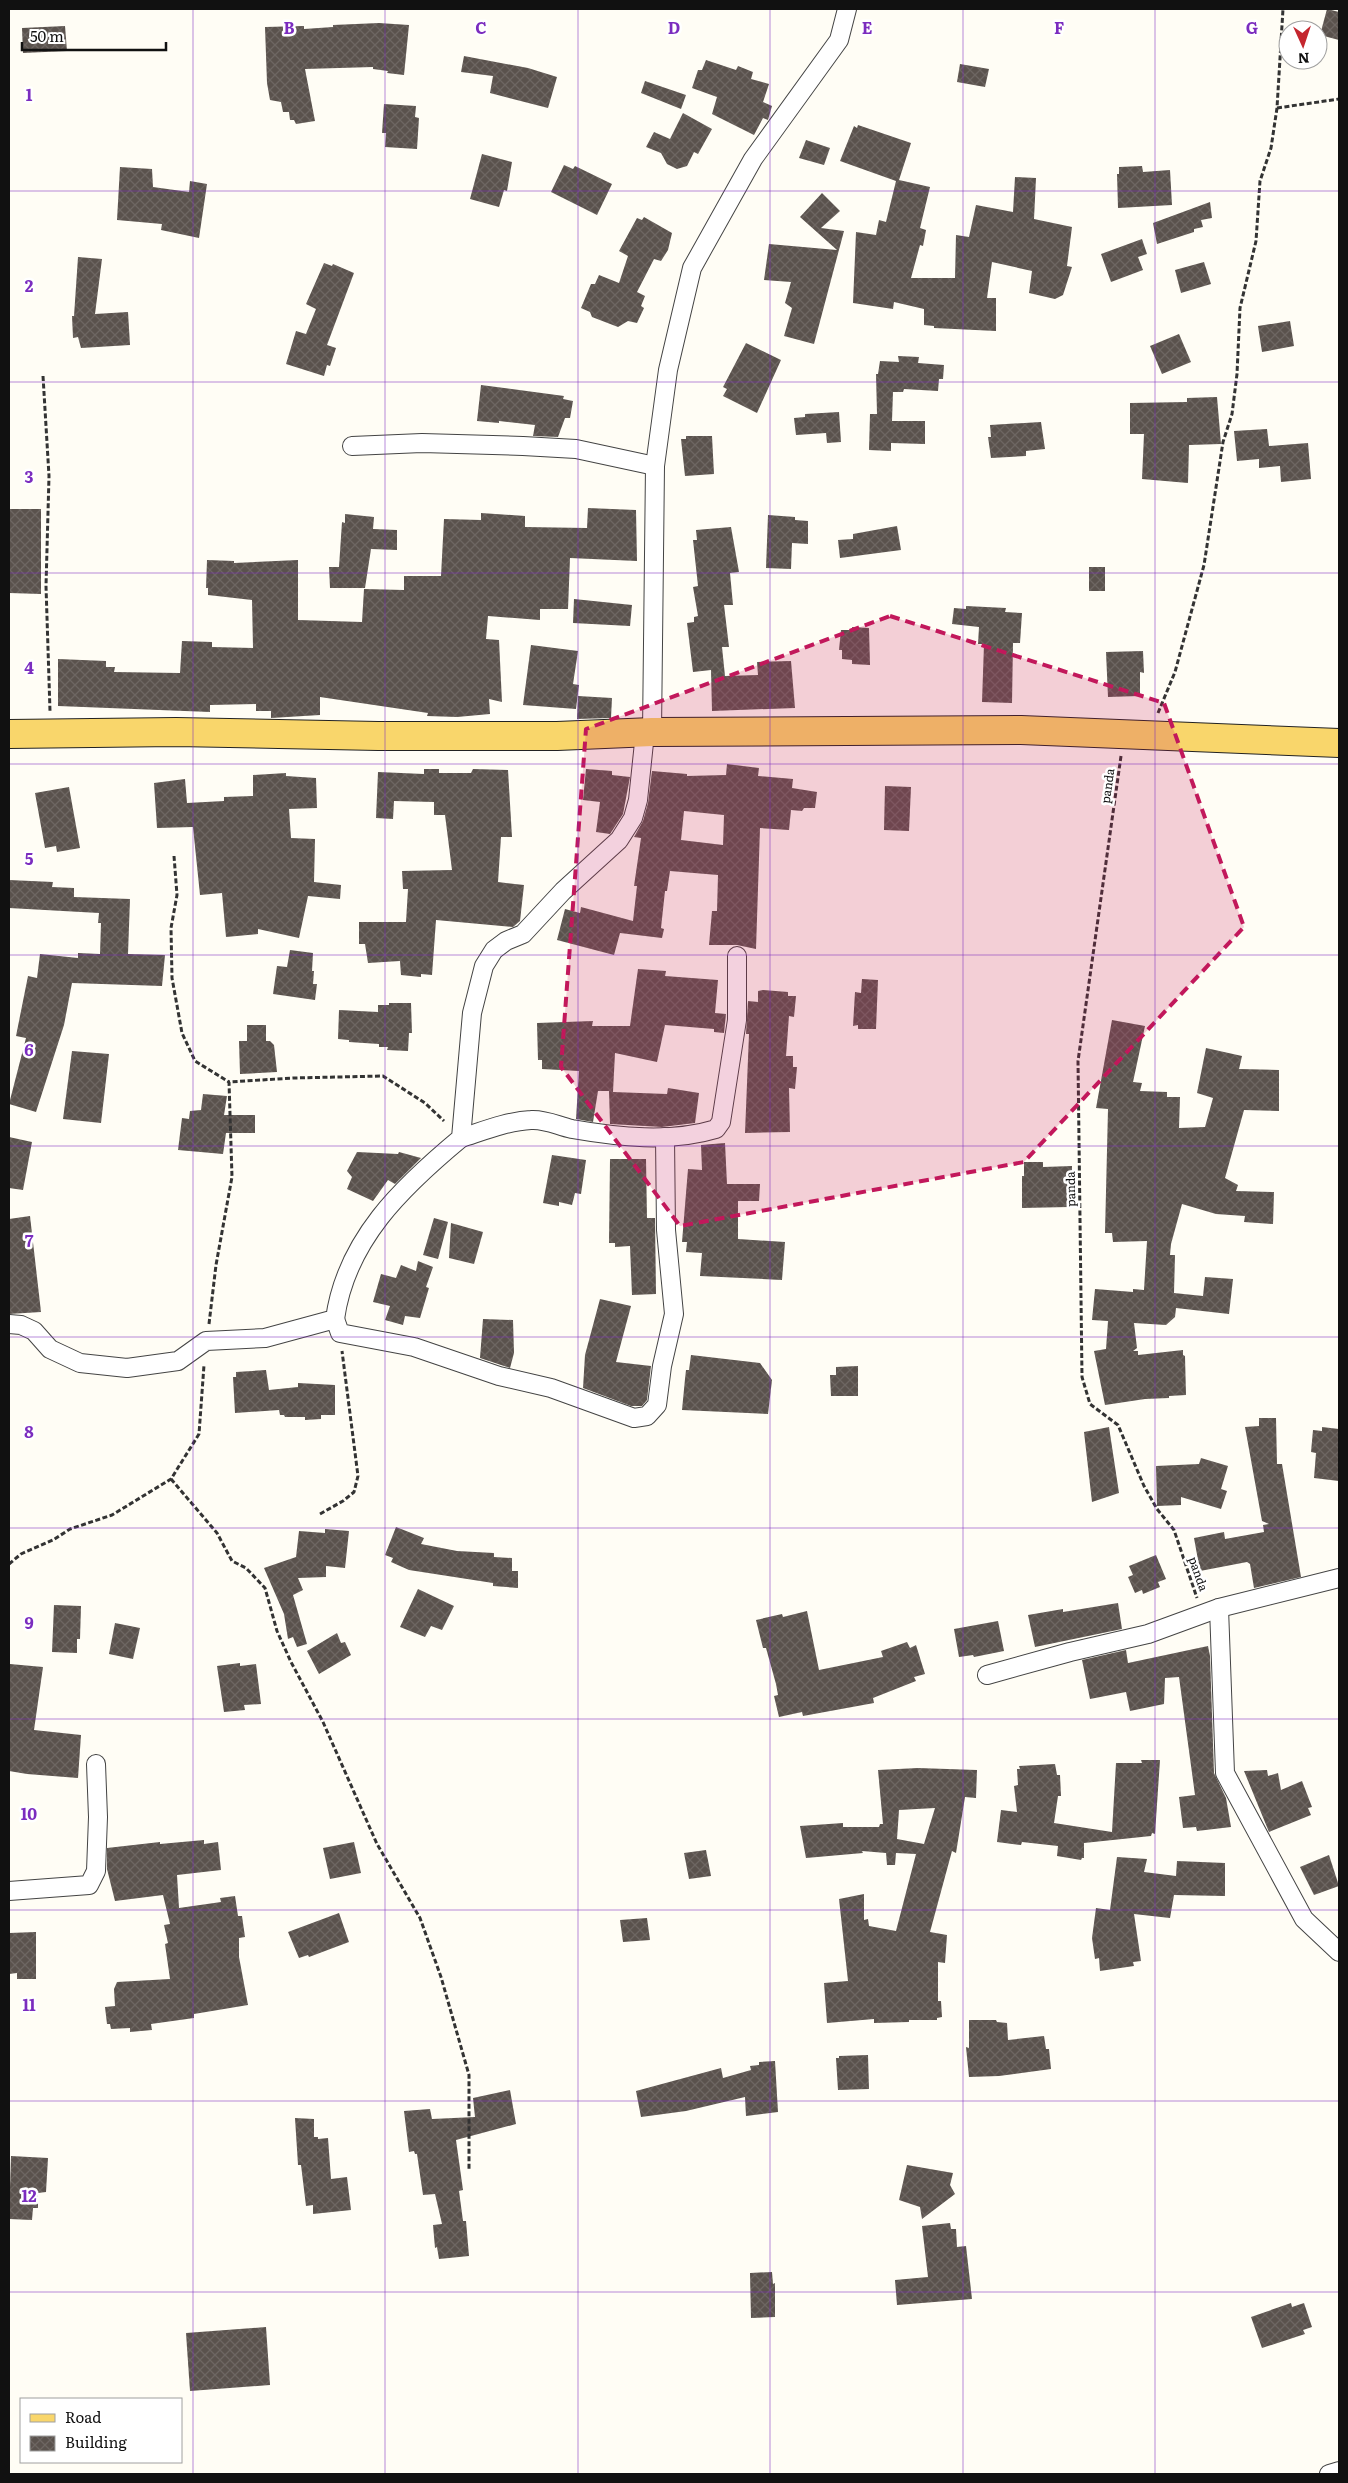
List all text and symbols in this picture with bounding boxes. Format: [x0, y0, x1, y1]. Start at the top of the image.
text: B [283, 15, 295, 39]
text: C [475, 15, 487, 39]
text: D [668, 15, 680, 39]
text: E [862, 15, 873, 39]
text: F [1054, 15, 1064, 39]
text: G [1246, 15, 1258, 39]
scale bar [22, 20, 166, 52]
north arrow [1278, 20, 1328, 70]
text: 50 m [30, 24, 64, 47]
text: N [1297, 49, 1310, 69]
text: 1 [26, 82, 33, 106]
text: 2 [25, 273, 34, 297]
text: 3 [25, 464, 34, 488]
text: 4 [24, 655, 34, 679]
street label: panda [1096, 767, 1118, 805]
text: 5 [25, 846, 34, 870]
text: 6 [24, 1037, 34, 1061]
street label: panda [1061, 1171, 1079, 1207]
text: 7 [25, 1228, 34, 1252]
text: 8 [24, 1419, 34, 1443]
street label: panda [1185, 1554, 1213, 1594]
text: 9 [24, 1610, 34, 1634]
text: 10 [21, 1801, 37, 1825]
text: 11 [22, 1992, 36, 2016]
text: 12 [21, 2183, 37, 2207]
legend [20, 2398, 182, 2463]
text: Road [65, 2405, 101, 2428]
text: Building [65, 2430, 127, 2453]

